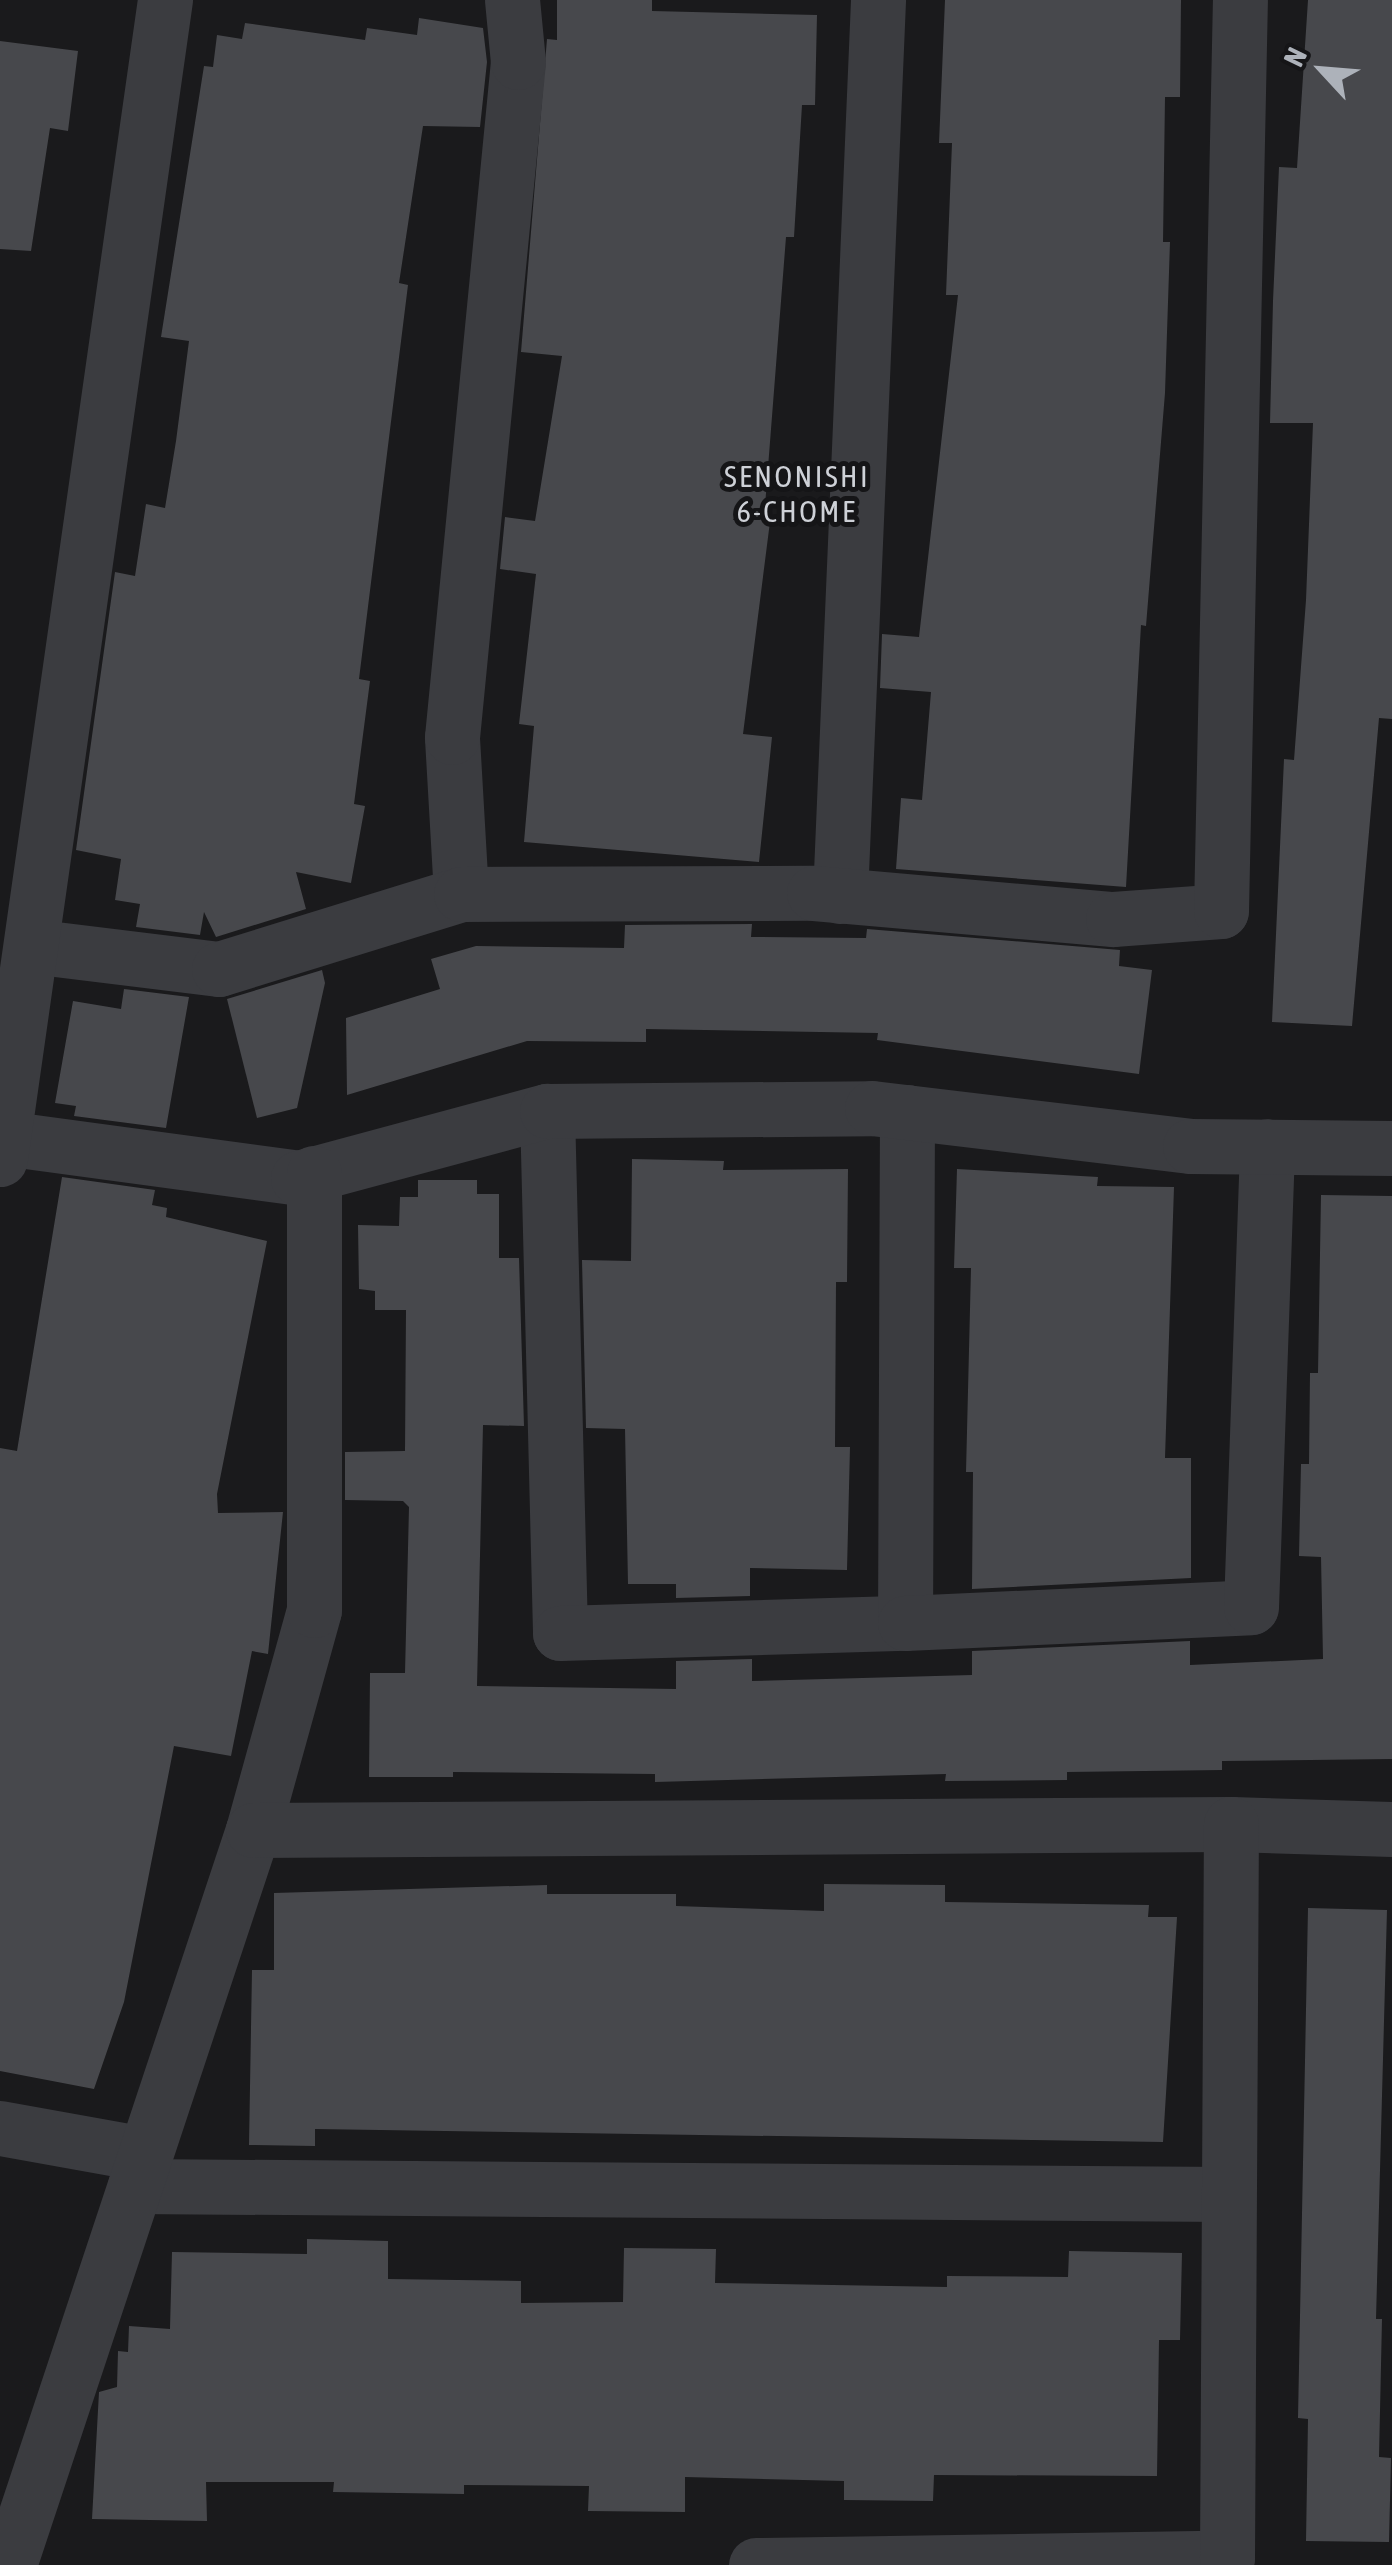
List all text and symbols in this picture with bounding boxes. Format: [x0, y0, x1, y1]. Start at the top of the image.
north arrow [1272, 20, 1372, 120]
text: N [1277, 42, 1313, 71]
district label: SENONISHI 6-CHOME [724, 458, 870, 528]

